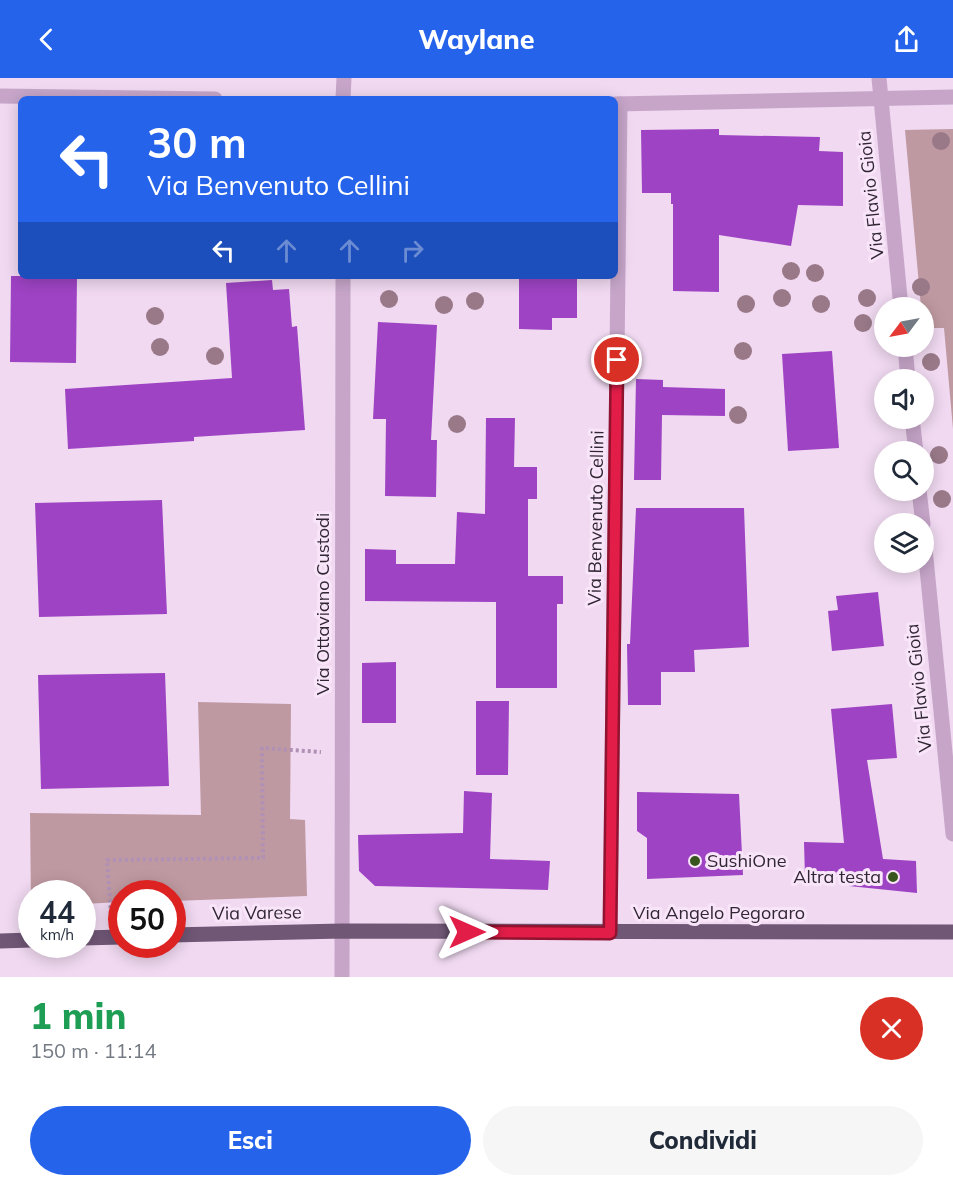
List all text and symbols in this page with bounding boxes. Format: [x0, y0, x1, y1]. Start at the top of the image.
text: Waylane [418, 22, 535, 56]
icon: back [30, 23, 63, 56]
icon: share [890, 23, 923, 56]
text: 30 m [147, 116, 247, 169]
icon: left [48, 120, 126, 198]
street label: Via Flavio Gioia [852, 130, 889, 260]
text: Via Benvenuto Cellini [147, 168, 410, 202]
icon: left [207, 234, 240, 267]
icon: ahead [270, 234, 303, 267]
icon: ahead [333, 234, 366, 267]
icon: right [396, 234, 429, 267]
north arrow [874, 297, 934, 357]
map controls [874, 297, 934, 573]
pin [591, 334, 642, 385]
icon: arrive [600, 343, 633, 376]
button: sound [874, 369, 934, 429]
street label: Via Benvenuto Cellini [582, 430, 609, 606]
button: search [874, 441, 934, 501]
street label: Via Ottaviano Custodi [311, 513, 334, 695]
button: layers [874, 513, 934, 573]
street label: Via Flavio Gioia [900, 623, 937, 753]
place label: SushiOne [707, 849, 787, 872]
marker: SushiOne [688, 854, 702, 868]
place label: Altra testa [793, 865, 881, 888]
marker: Altra testa [886, 870, 900, 884]
speed limit sign: 50 [108, 880, 186, 958]
text: 44 [39, 893, 75, 931]
street label: Via Varese [212, 900, 302, 925]
position arrow [435, 900, 499, 964]
street label: Via Angelo Pegoraro [633, 901, 805, 924]
text: km/h [40, 925, 74, 944]
text: 1 min [30, 993, 126, 1038]
button: close [860, 997, 923, 1060]
text: 150 m · 11:14 [30, 1038, 156, 1063]
button: Esci [30, 1106, 471, 1175]
button: Condividi [483, 1106, 923, 1175]

